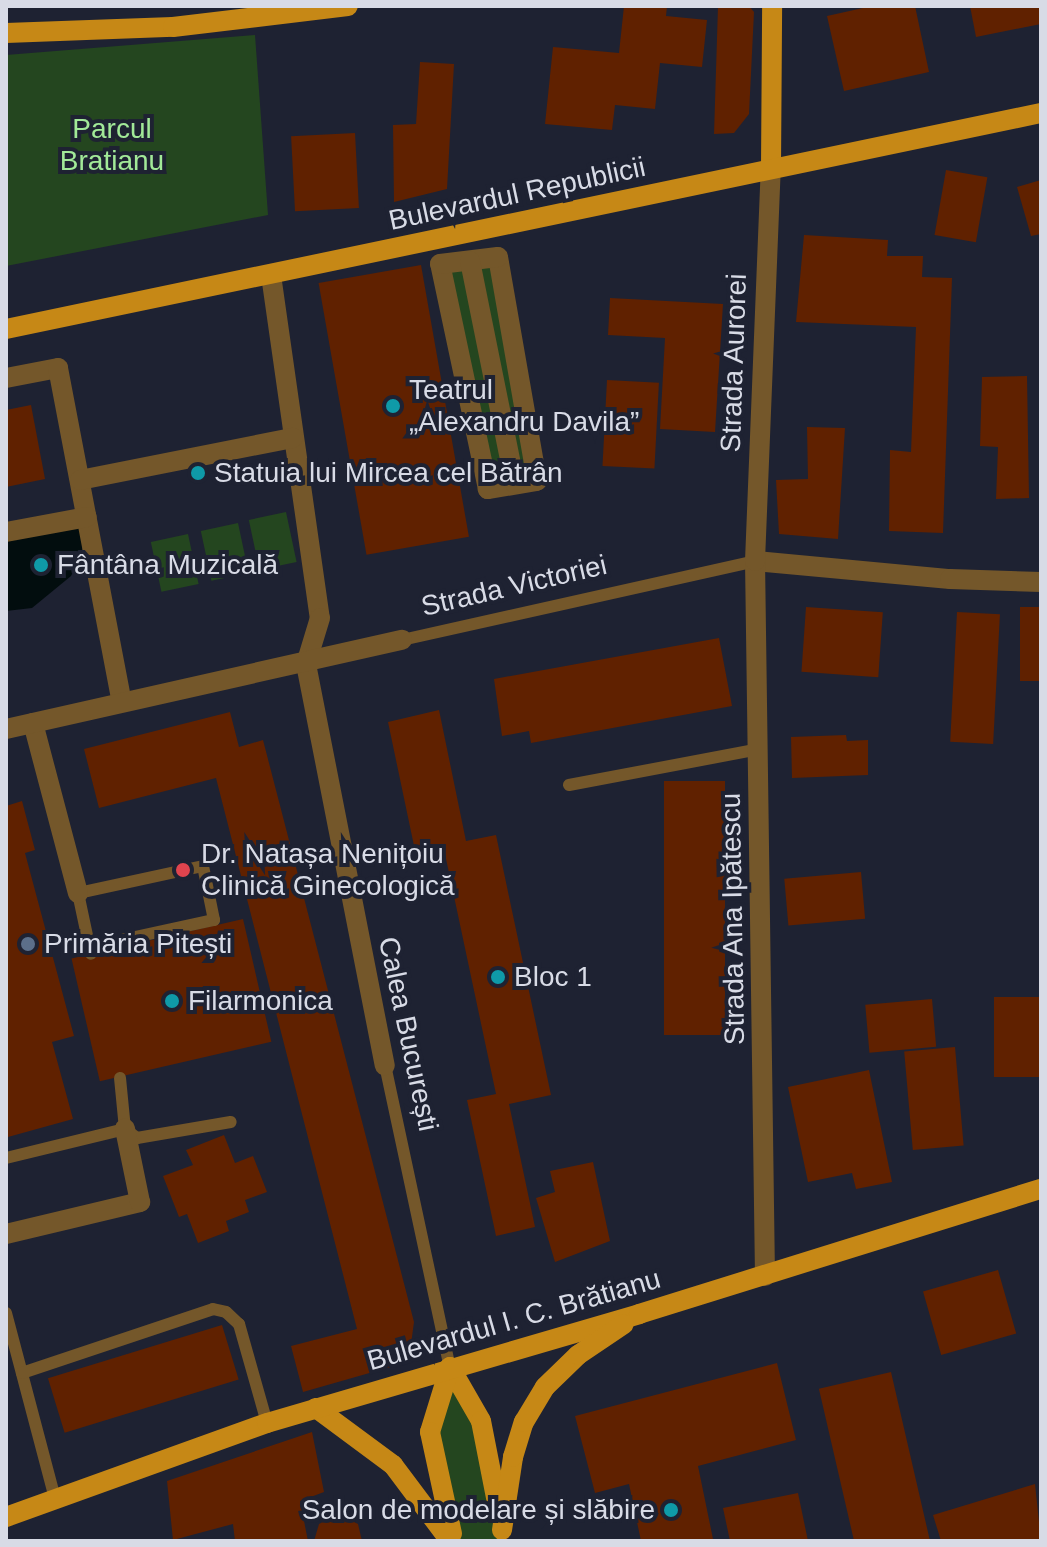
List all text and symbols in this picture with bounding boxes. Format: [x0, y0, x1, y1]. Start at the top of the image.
park label: Parcul Bratianu [60, 112, 164, 178]
street label: Bulevardul Republicii [386, 150, 648, 238]
street label: Strada Aurorei [714, 272, 754, 454]
place label: Teatrul „Alexandru Davila” [409, 373, 639, 439]
marker: Teatrul „Alexandru Davila” [384, 397, 402, 415]
place label: Statuia lui Mircea cel Bătrân [214, 456, 563, 490]
marker: Statuia lui Mircea cel Bătrân [189, 464, 207, 482]
place label: Fântâna Muzicală [57, 548, 278, 582]
street label: Strada Victoriei [418, 548, 610, 624]
marker: Fântâna Muzicală [32, 556, 50, 574]
street label: Strada Ana Ipătescu [714, 792, 752, 1046]
place label: Dr. Natașa Nenițoiu Clinică Ginecologică [201, 837, 455, 903]
marker: Dr. Natașa Nenițoiu Clinică Ginecologică [172, 859, 194, 881]
place label: Primăria Pitești [44, 927, 232, 961]
street label: Calea București [371, 934, 445, 1134]
marker: Primăria Pitești [19, 935, 37, 953]
place label: Bloc 1 [514, 960, 592, 994]
marker: Bloc 1 [489, 968, 507, 986]
place label: Filarmonica [188, 984, 333, 1018]
marker: Filarmonica [163, 992, 181, 1010]
street label: Bulevardul I. C. Brătianu [364, 1262, 664, 1378]
place label: Salon de modelare și slăbire [302, 1493, 655, 1527]
marker: Salon de modelare și slăbire [662, 1501, 680, 1519]

